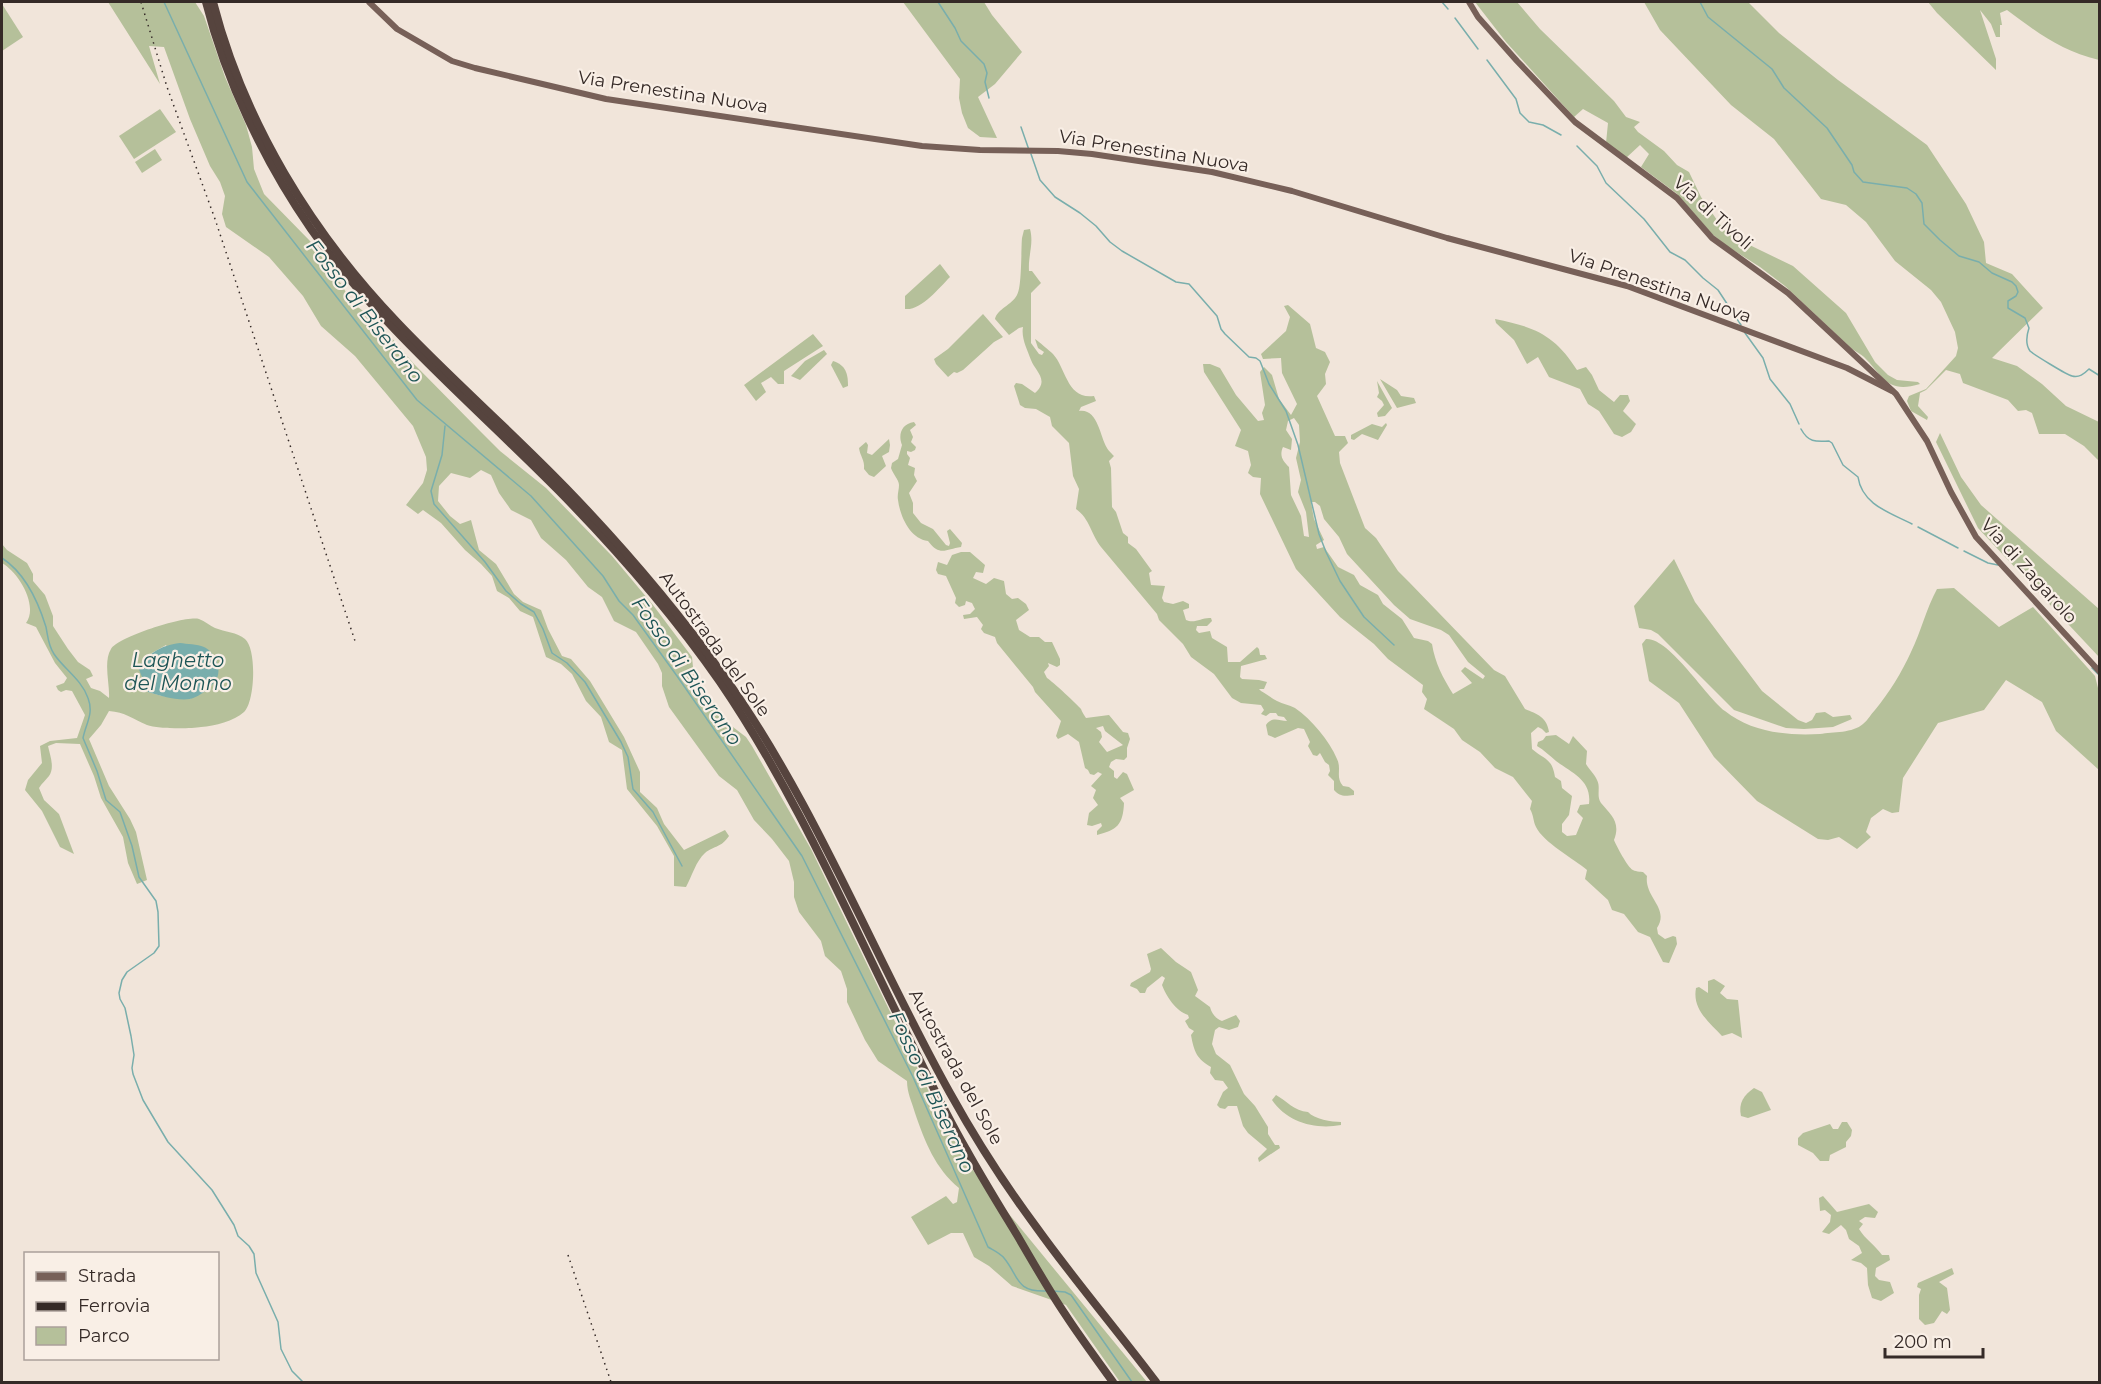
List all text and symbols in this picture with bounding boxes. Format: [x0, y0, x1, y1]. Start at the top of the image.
street label: Via Prenestina Nuova [576, 66, 770, 118]
street label: Via Prenestina Nuova [1057, 125, 1251, 177]
street label: Via di Tivoli [1669, 171, 1757, 255]
water label: Fosso di Biserano [301, 234, 429, 388]
street label: Via Prenestina Nuova [1566, 244, 1754, 328]
street label: Via di Zagarolo [1976, 514, 2082, 628]
street label: Autostrada del Sole [655, 567, 775, 721]
water label: Fosso di Biserano [627, 592, 747, 750]
water label: Laghetto del Monno [124, 648, 232, 695]
street label: Autostrada del Sole [904, 985, 1008, 1149]
water label: Fosso di Biserano [884, 1007, 980, 1177]
legend [24, 1252, 219, 1360]
text: Strada [78, 1265, 136, 1287]
text: Ferrovia [78, 1295, 150, 1317]
scale bar [1885, 1321, 1982, 1359]
text: Parco [78, 1325, 130, 1347]
text: 200 m [1894, 1331, 1952, 1353]

